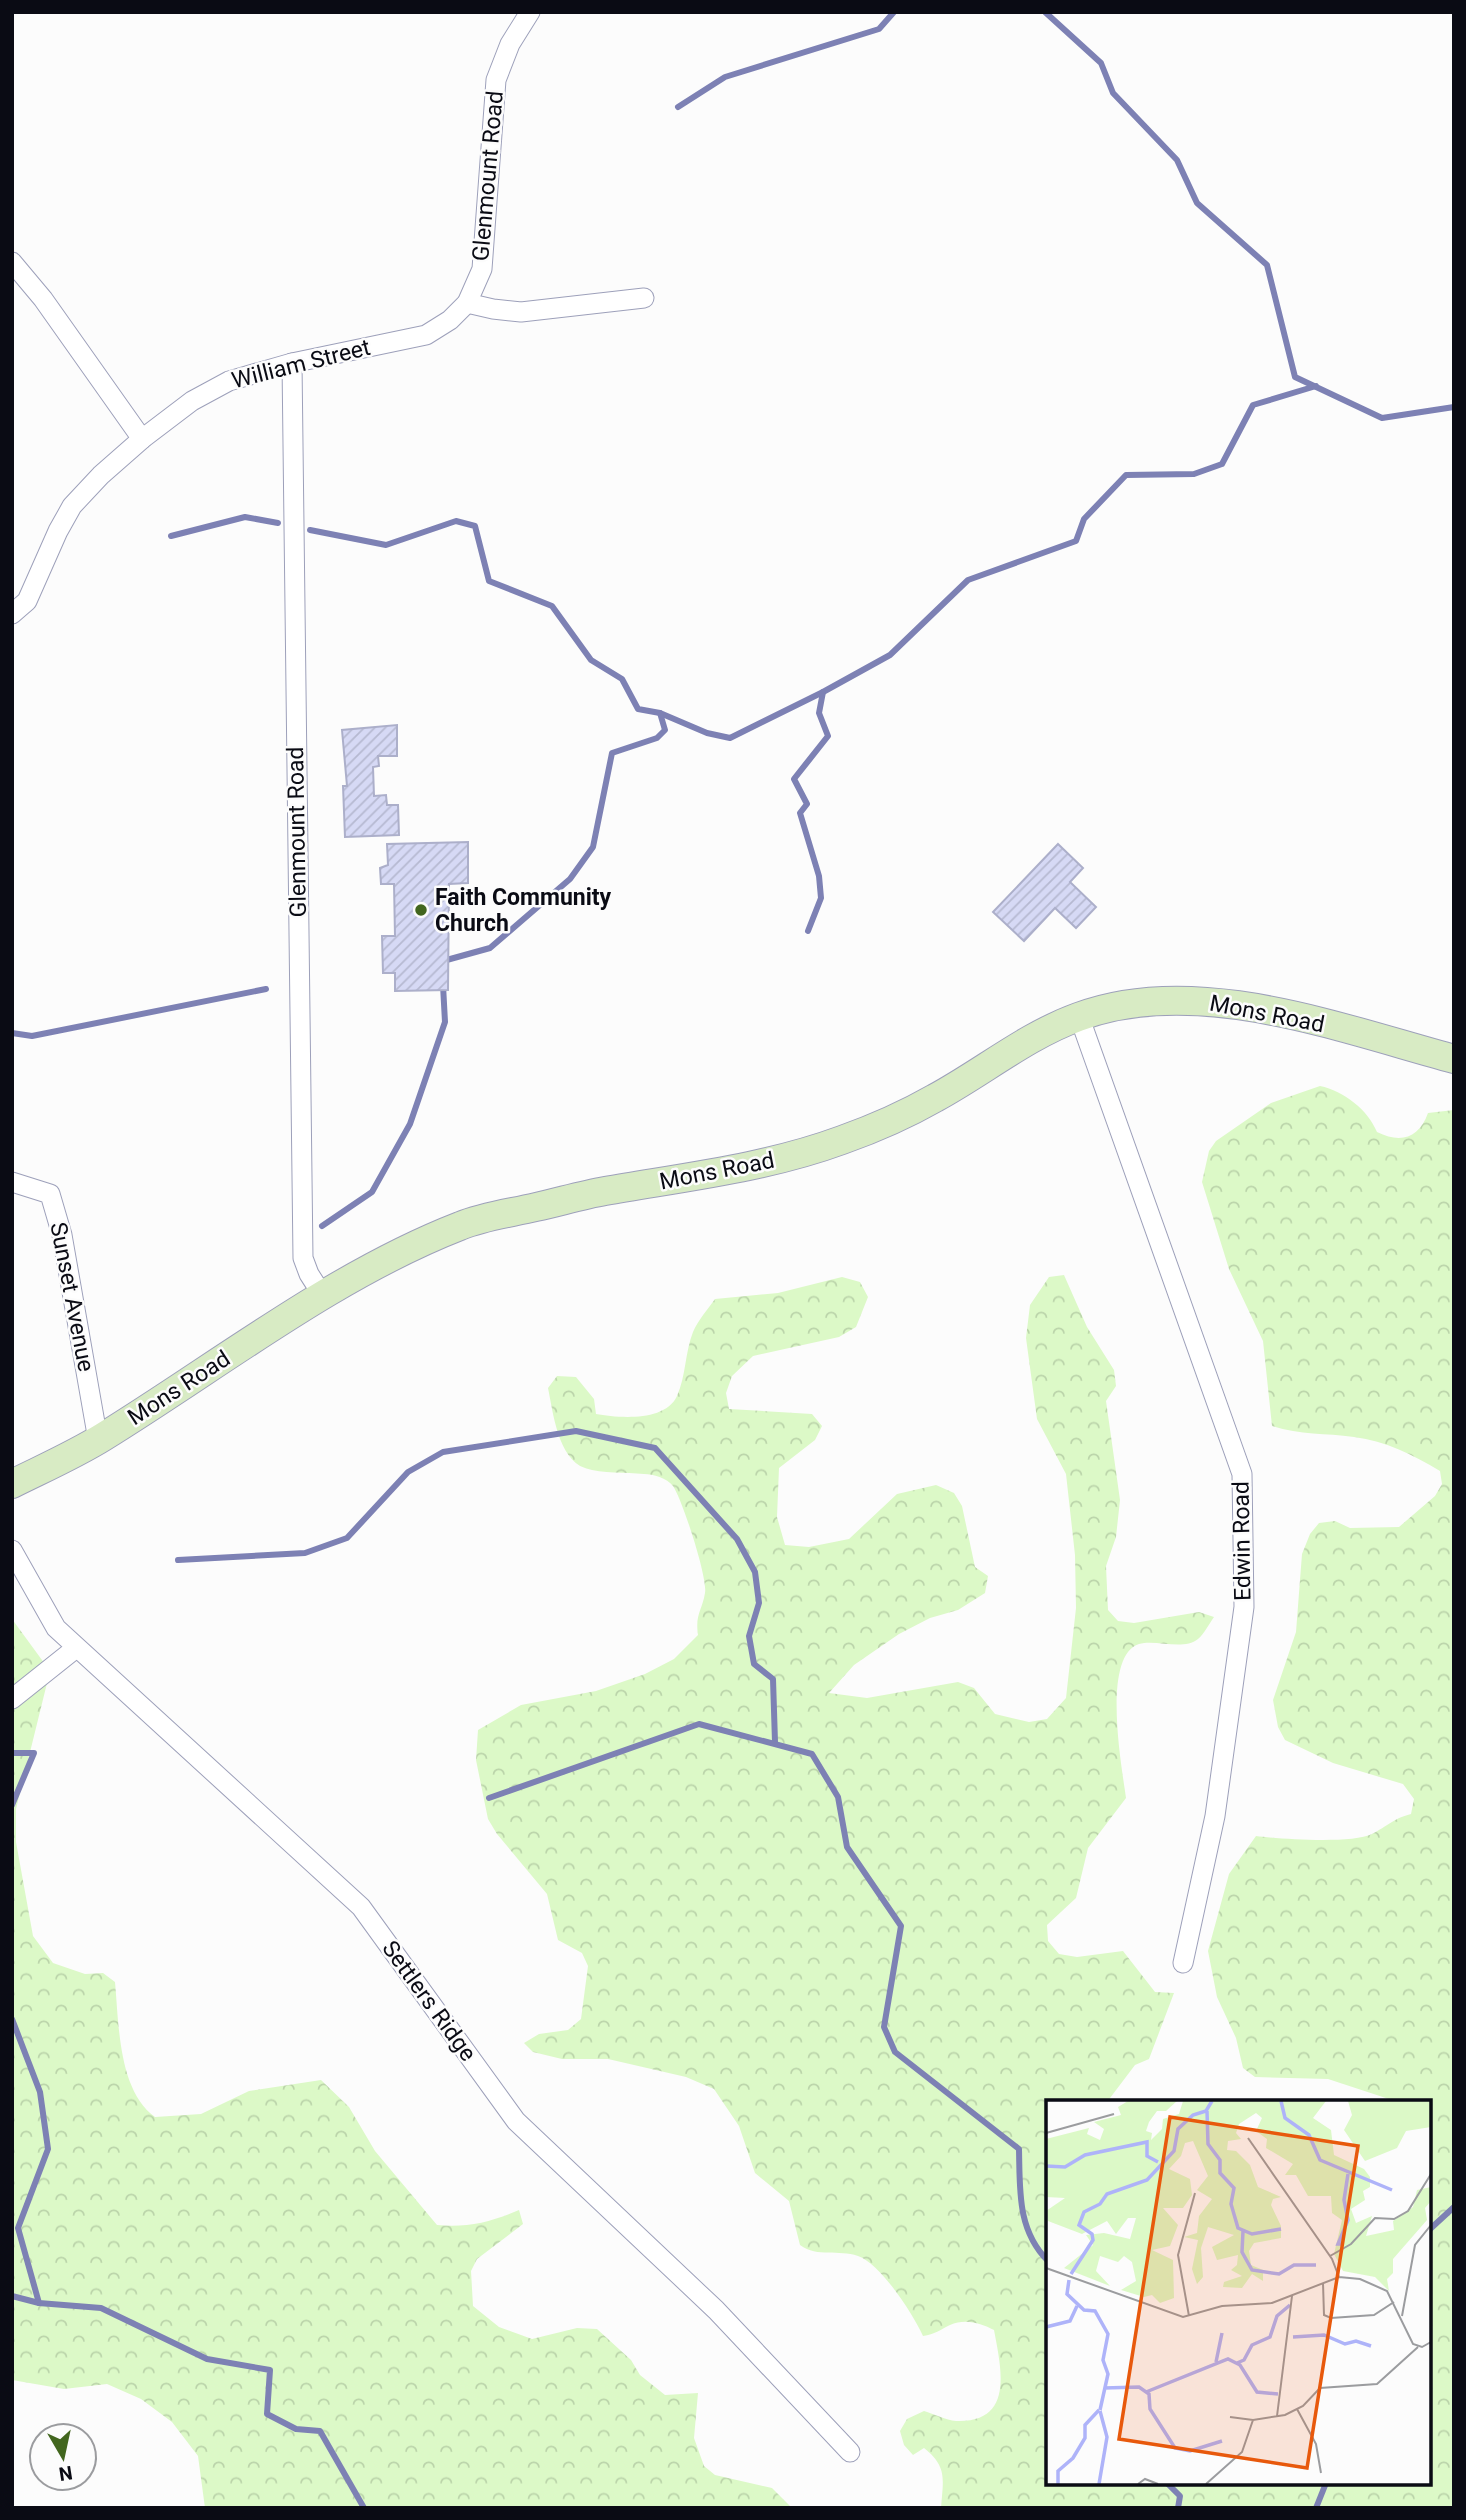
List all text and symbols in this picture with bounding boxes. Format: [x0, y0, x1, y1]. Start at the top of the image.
street label: Glenmount Road [467, 90, 509, 262]
street label: William Street [229, 334, 373, 394]
street label: Glenmount Road [282, 746, 312, 918]
place label: Faith Community Church [435, 884, 612, 937]
marker: Faith Community Church [413, 902, 429, 918]
street label: Mons Road [1207, 990, 1327, 1038]
street label: Mons Road [657, 1147, 777, 1195]
street label: Sunset Avenue [44, 1220, 100, 1374]
street label: Mons Road [123, 1345, 235, 1431]
street label: Edwin Road [1227, 1481, 1257, 1601]
street label: Settlers Ridge [376, 1936, 482, 2066]
inset map [1046, 2100, 1431, 2485]
north arrow [28, 2422, 98, 2492]
text: N [57, 2461, 74, 2486]

